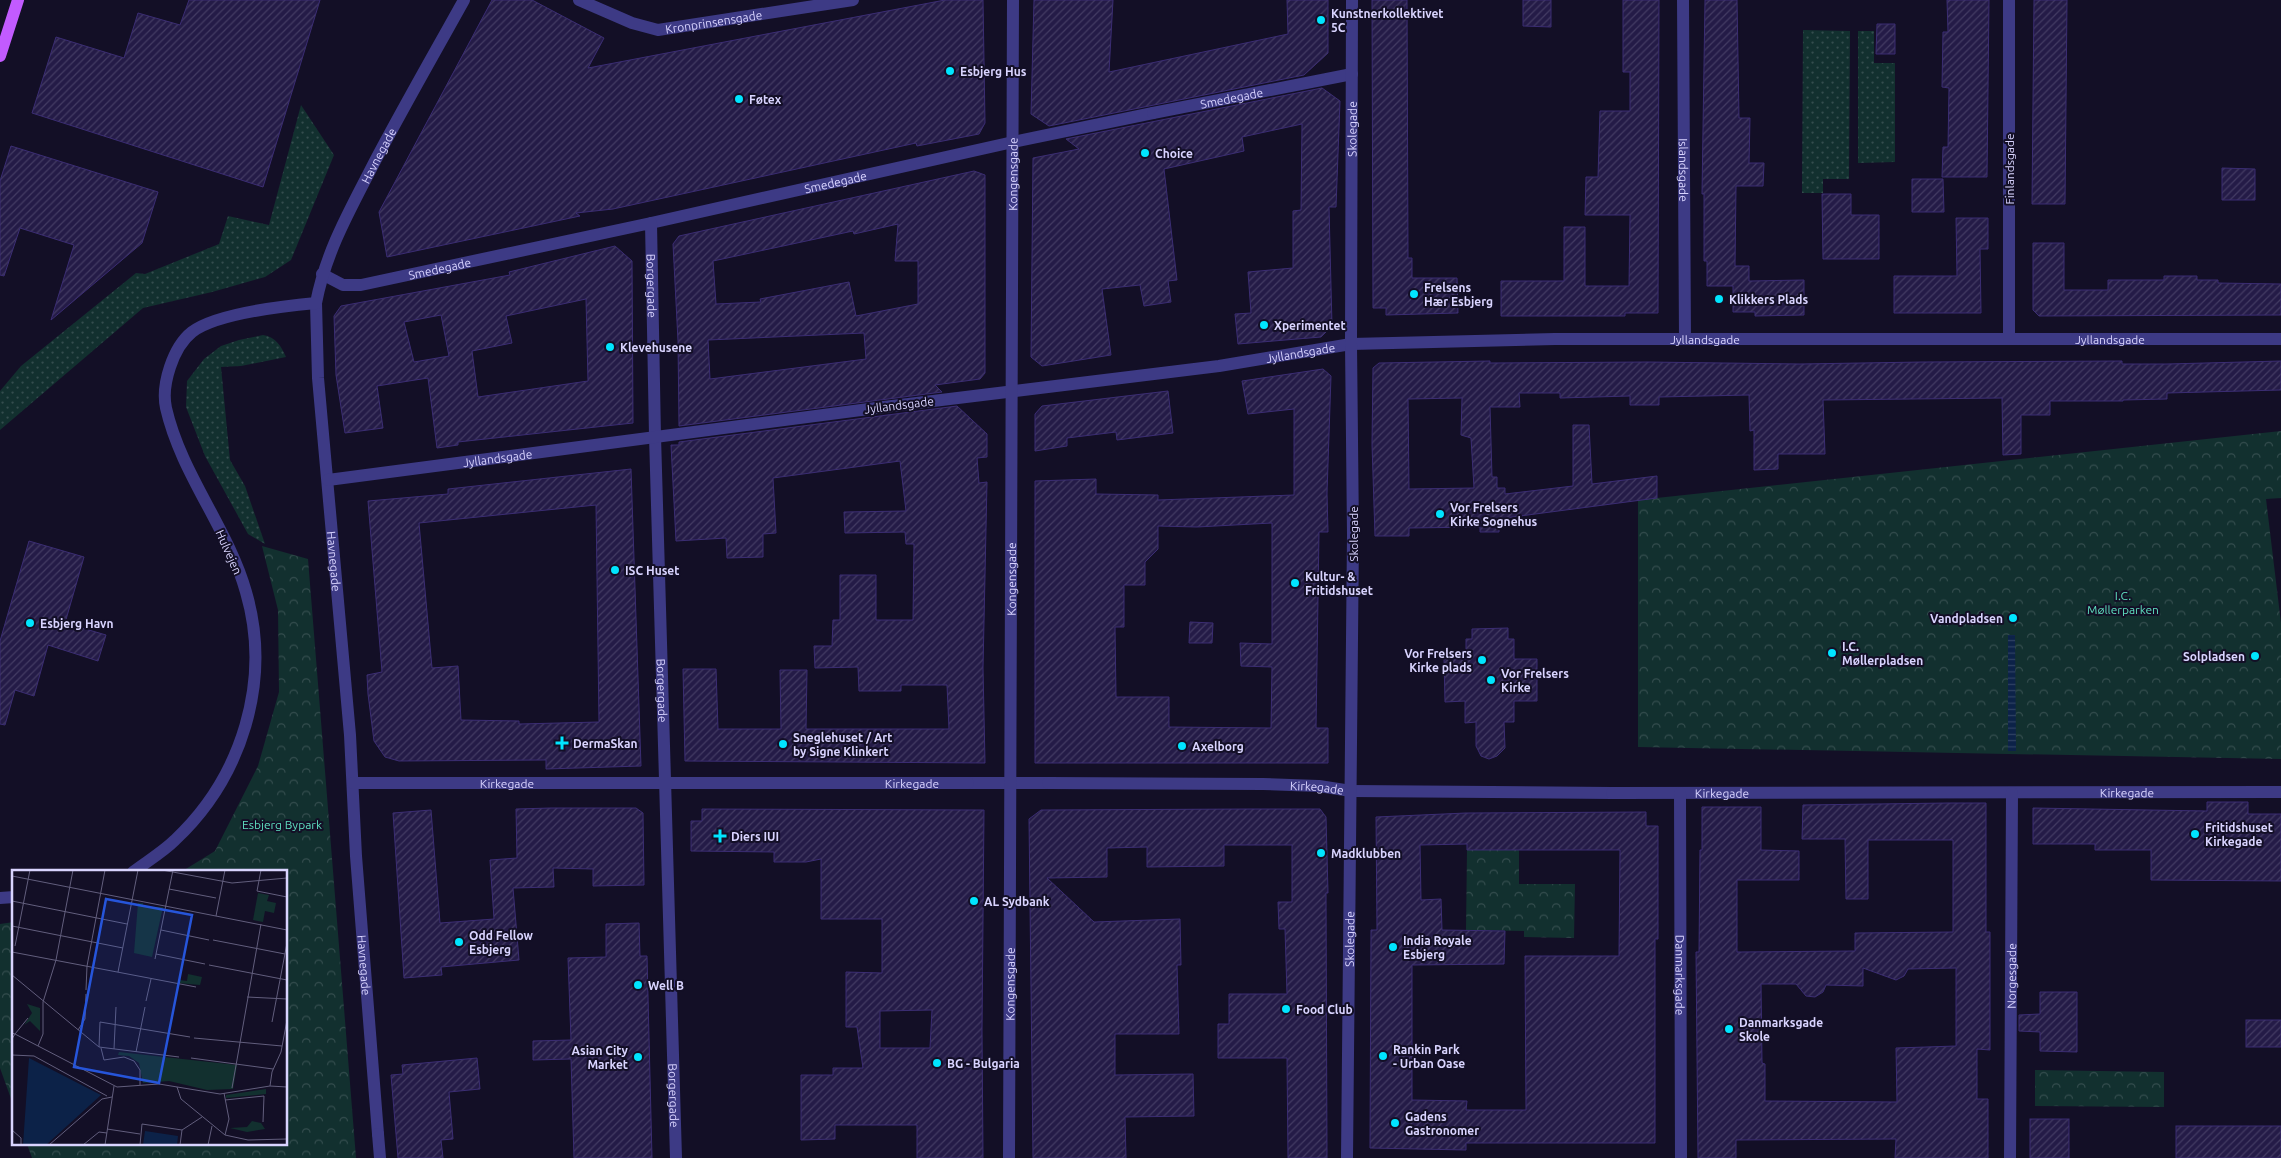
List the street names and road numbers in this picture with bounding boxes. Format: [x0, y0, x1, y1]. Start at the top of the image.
street label: Kronprinsensgade [664, 8, 763, 35]
street label: Smedegade [1199, 85, 1264, 110]
street label: Skolegade [1345, 101, 1358, 157]
street label: Havnegade [358, 126, 398, 185]
street label: Finlandsgade [2003, 133, 2016, 205]
street label: Kongensgade [1006, 137, 1019, 211]
street label: Islandsgade [1677, 138, 1691, 202]
street label: Smedegade [803, 168, 868, 195]
street label: Borgergade [645, 254, 659, 318]
street label: Smedegade [407, 255, 472, 281]
street label: Jyllandsgade [1670, 333, 1740, 346]
street label: Jyllandsgade [2075, 333, 2145, 346]
street label: Jyllandsgade [1265, 340, 1336, 365]
street label: Jyllandsgade [863, 394, 935, 416]
street label: Jyllandsgade [462, 447, 533, 469]
street label: Skolegade [1347, 506, 1360, 562]
street label: Hulvejen [213, 528, 245, 576]
street label: Havnegade [325, 530, 344, 592]
street label: Kongensgade [1004, 542, 1018, 616]
street label: Borgergade [655, 658, 670, 723]
street label: Kirkegade [480, 777, 534, 790]
street label: Kirkegade [885, 777, 939, 790]
street label: Kirkegade [1290, 778, 1345, 796]
street label: Kirkegade [1695, 786, 1749, 799]
street label: Kirkegade [2100, 786, 2154, 799]
street label: Skolegade [1342, 911, 1356, 967]
street label: Havnegade [356, 934, 374, 996]
street label: Danmarksgade [1674, 935, 1687, 1015]
street label: Norgesgade [2004, 943, 2018, 1009]
street label: Kongensgade [1003, 947, 1016, 1021]
street label: Borgergade [667, 1063, 682, 1128]

